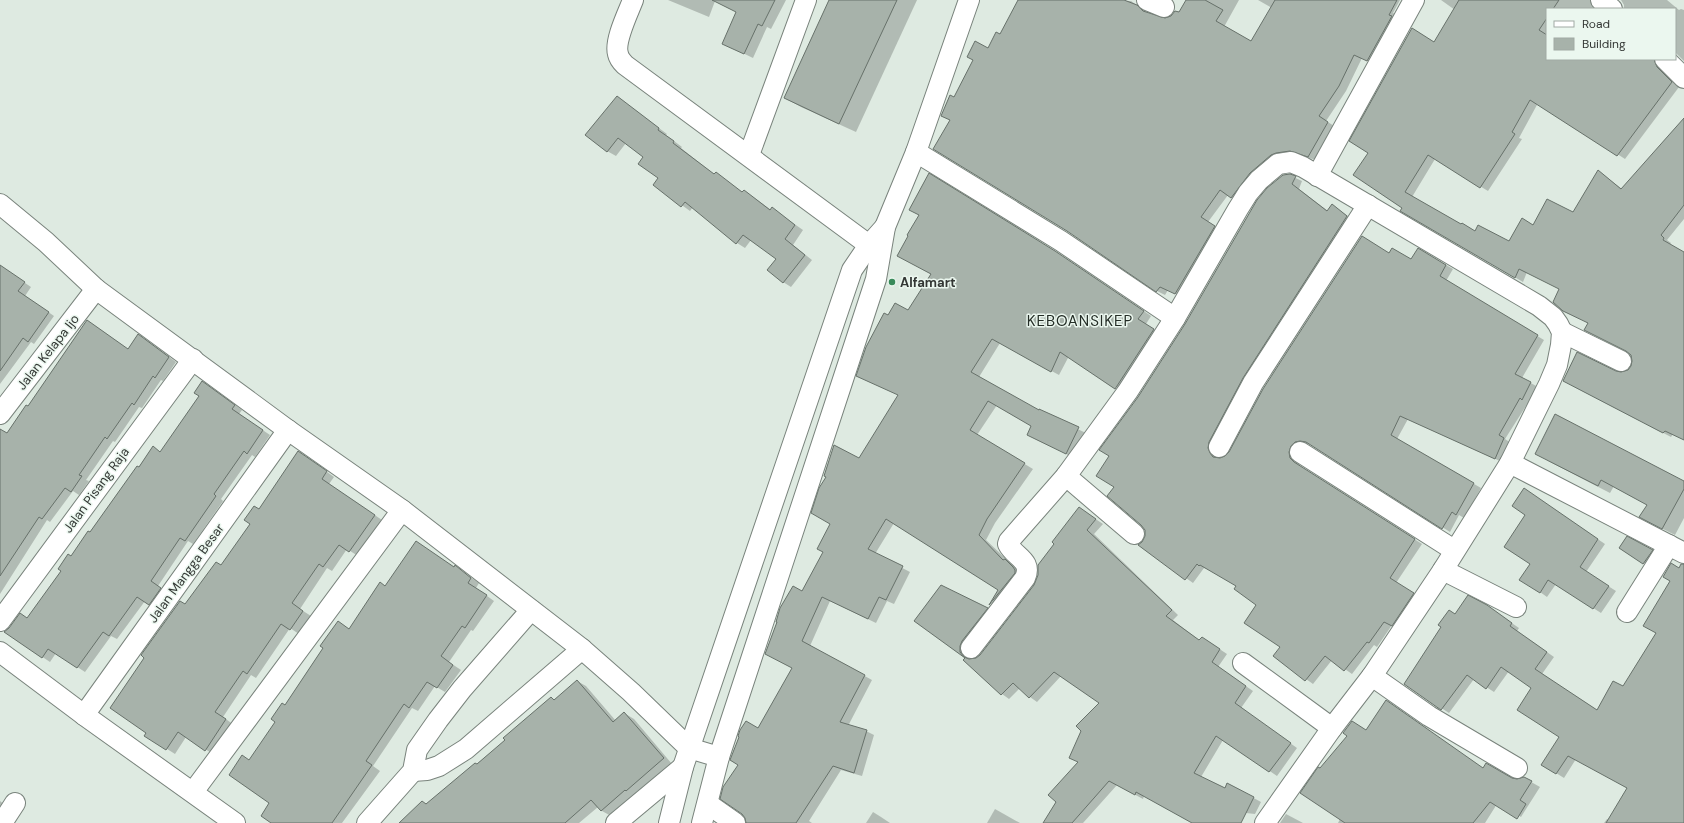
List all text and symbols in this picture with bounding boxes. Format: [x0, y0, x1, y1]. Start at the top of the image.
legend [1546, 8, 1676, 60]
text: Road [1582, 16, 1610, 32]
text: Building [1582, 36, 1626, 52]
place label: Alfamart [900, 274, 956, 291]
marker: Alfamart [887, 277, 897, 287]
street label: Jalan Kelapa Ijo [13, 310, 83, 393]
district label: KEBOANSIKEP [1027, 311, 1133, 331]
street label: Jalan Pisang Raja [59, 444, 133, 536]
street label: Jalan Mangga Besar [144, 520, 228, 626]

